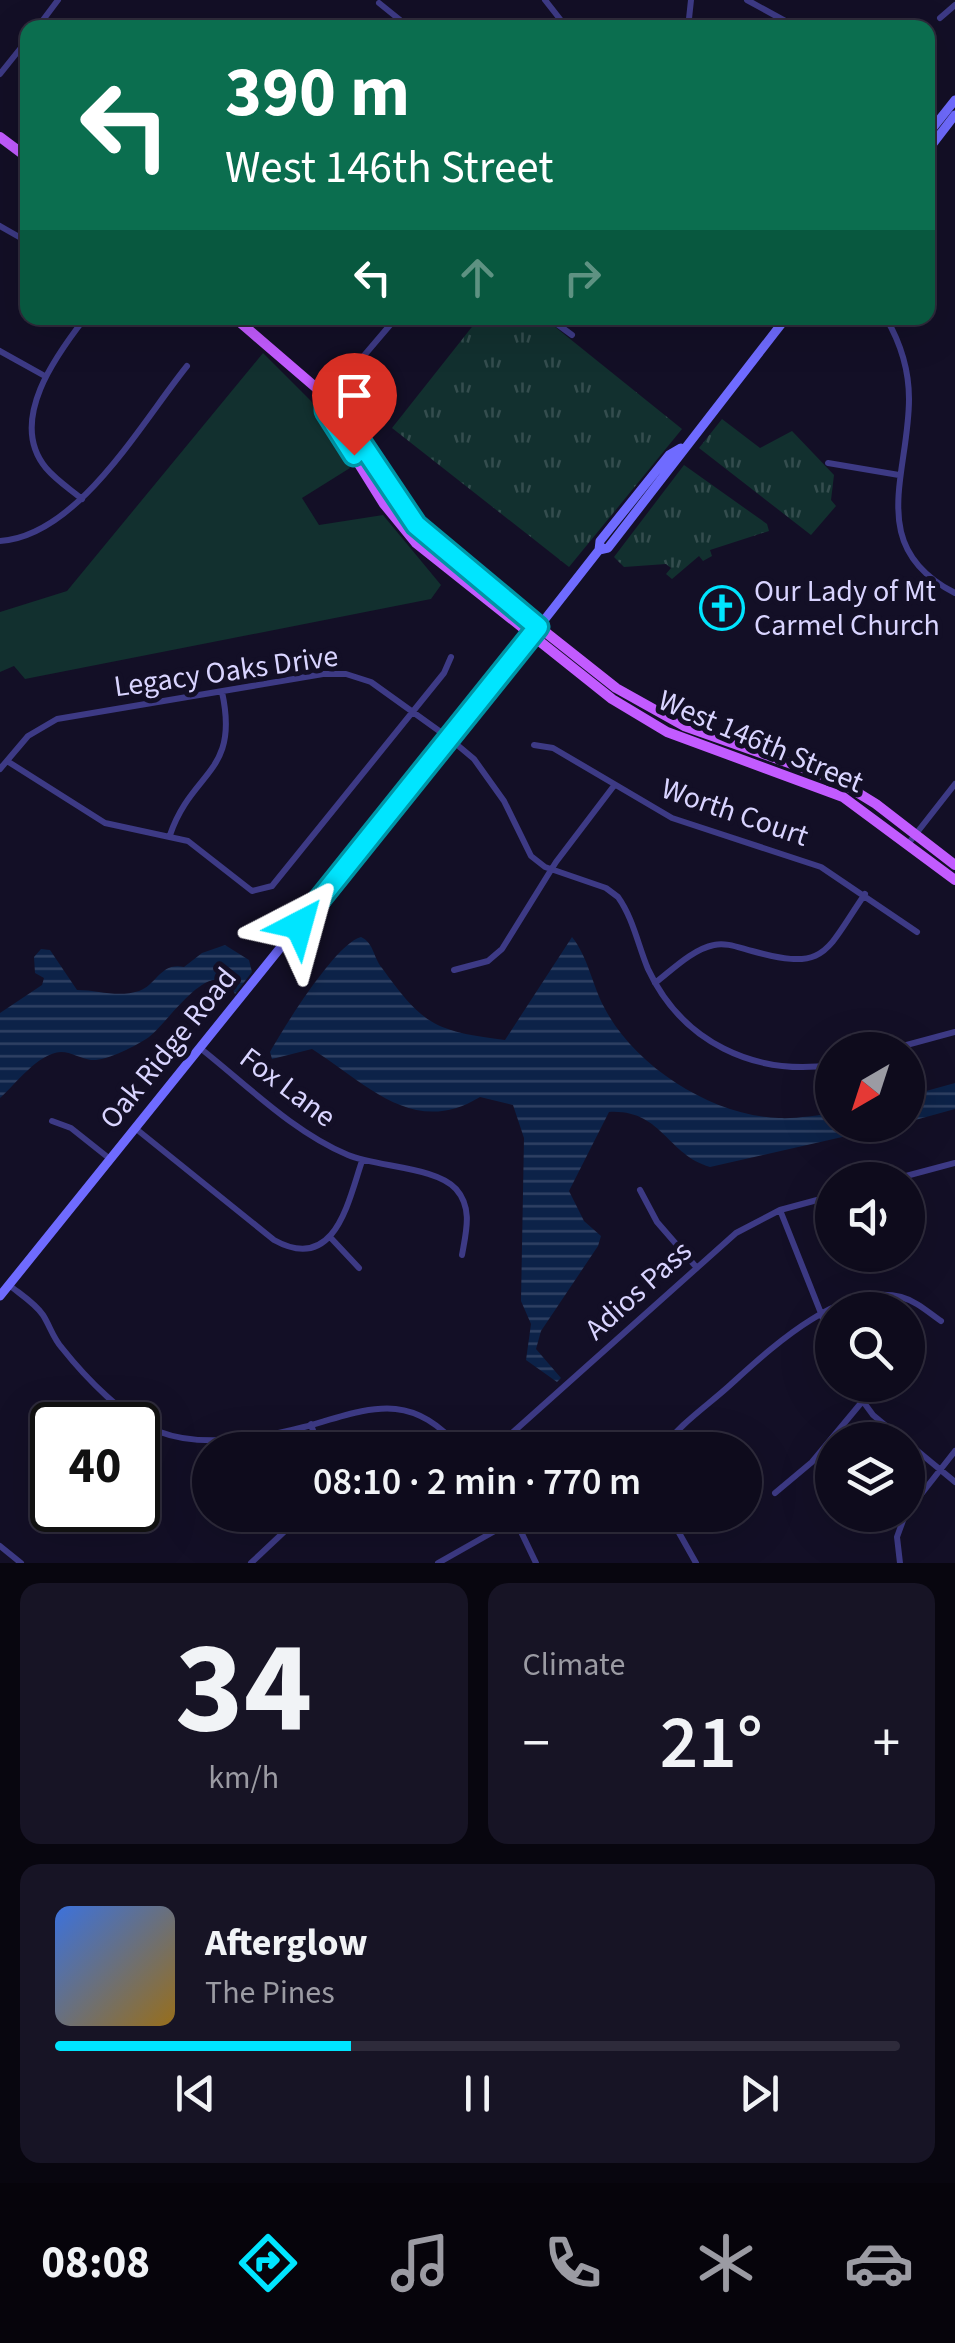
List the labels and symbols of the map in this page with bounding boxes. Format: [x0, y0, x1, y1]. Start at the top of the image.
pin [312, 353, 397, 456]
place label: Our Lady of Mt Carmel Church [754, 570, 940, 647]
church icon: Our Lady of Mt Carmel Church [699, 585, 745, 631]
street label: Legacy Oaks Drive [111, 634, 341, 709]
street label: West 146th Street [652, 679, 870, 804]
street label: Worth Court [656, 767, 814, 858]
position arrow [247, 873, 351, 977]
street label: Oak Ridge Road [90, 958, 247, 1138]
north arrow [815, 1032, 925, 1142]
street label: Fox Lane [231, 1037, 345, 1138]
street label: Adios Pass [575, 1231, 701, 1350]
speed limit sign: 40 [30, 1402, 160, 1532]

